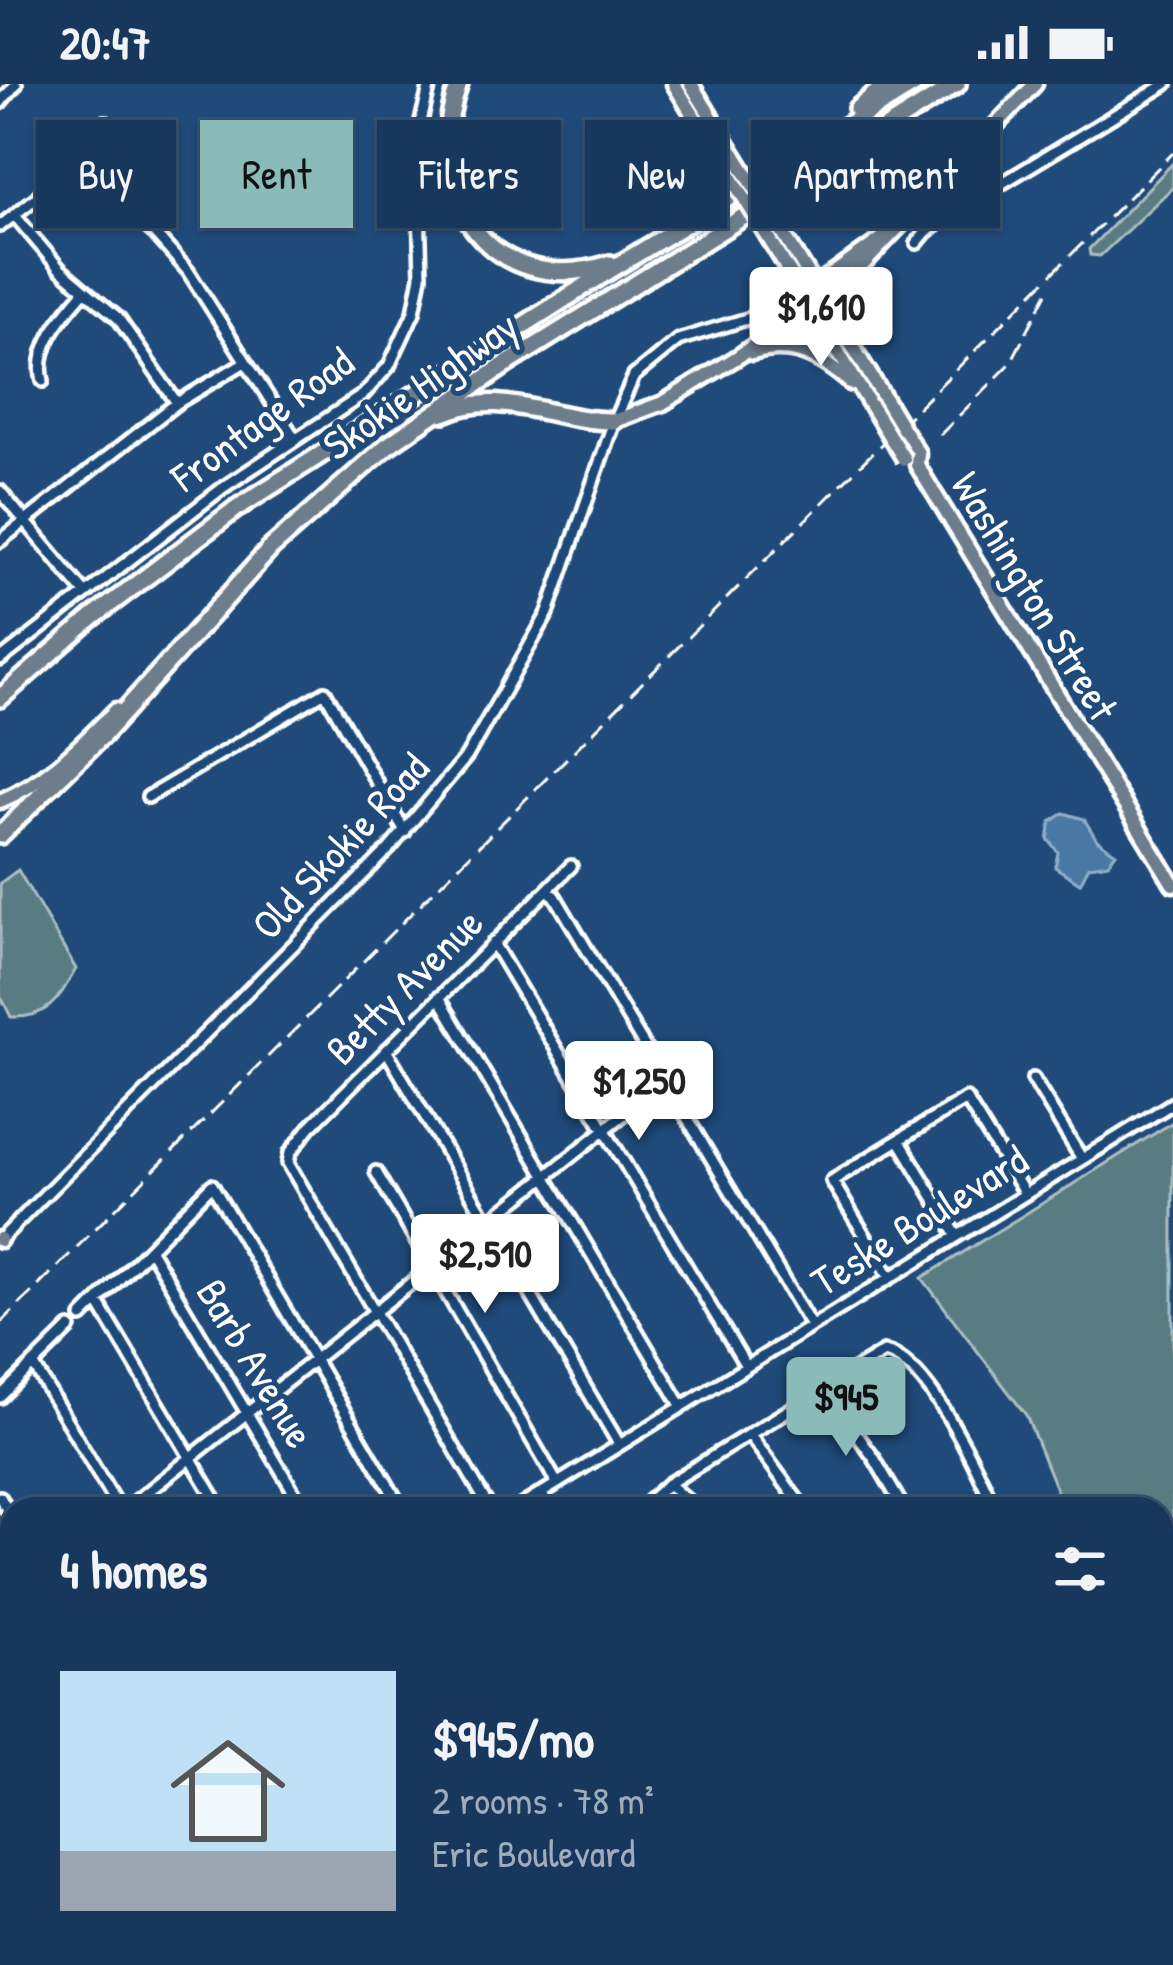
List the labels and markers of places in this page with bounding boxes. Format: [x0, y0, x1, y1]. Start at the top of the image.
pin: $1,610 [723, 267, 919, 369]
pin: $1,250 [541, 1041, 737, 1143]
pin: $2,510 [387, 1214, 583, 1316]
pin: $945 [775, 1357, 917, 1459]

